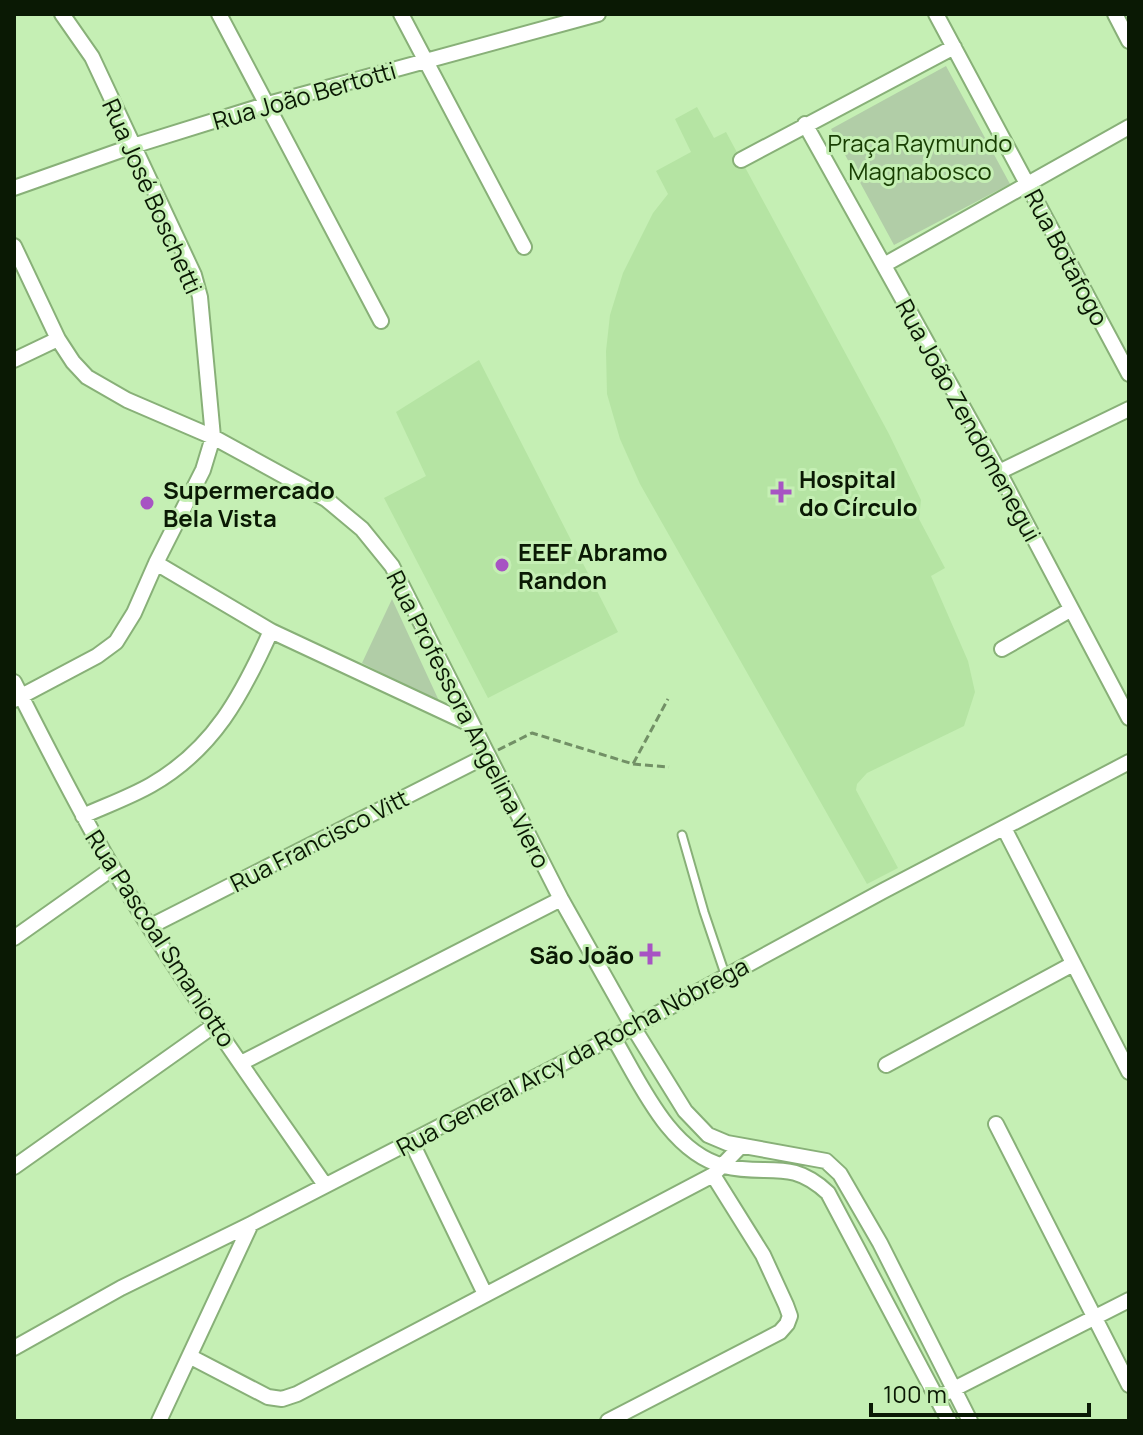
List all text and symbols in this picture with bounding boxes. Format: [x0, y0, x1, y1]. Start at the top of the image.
street label: Rua João Bertotti [208, 53, 400, 137]
street label: Rua José Boschetti [95, 93, 211, 299]
park label: Praça Raymundo Magnabosco [828, 126, 1012, 187]
street label: Rua Botafogo [1017, 183, 1117, 331]
street label: Rua João Zendomenegui [889, 293, 1049, 547]
place label: Hospital do Círculo [799, 462, 918, 523]
place label: Supermercado Bela Vista [163, 473, 335, 534]
marker: Hospital do Círculo [770, 481, 792, 503]
marker: Supermercado Bela Vista [138, 494, 156, 512]
place label: EEEF Abramo Randon [518, 535, 668, 596]
marker: EEEF Abramo Randon [493, 556, 511, 574]
street label: Rua Professora Angelina Viero [379, 565, 559, 873]
street label: Rua Francisco Vitt [224, 781, 414, 899]
street label: Rua Pascoal Smaniotto [78, 823, 244, 1053]
place label: São João [529, 938, 634, 971]
marker: São João [641, 945, 659, 963]
street label: Rua General Arcy da Rocha Nóbrega [390, 949, 754, 1163]
scale bar [871, 1367, 1089, 1417]
text: 100 m [883, 1377, 947, 1410]

